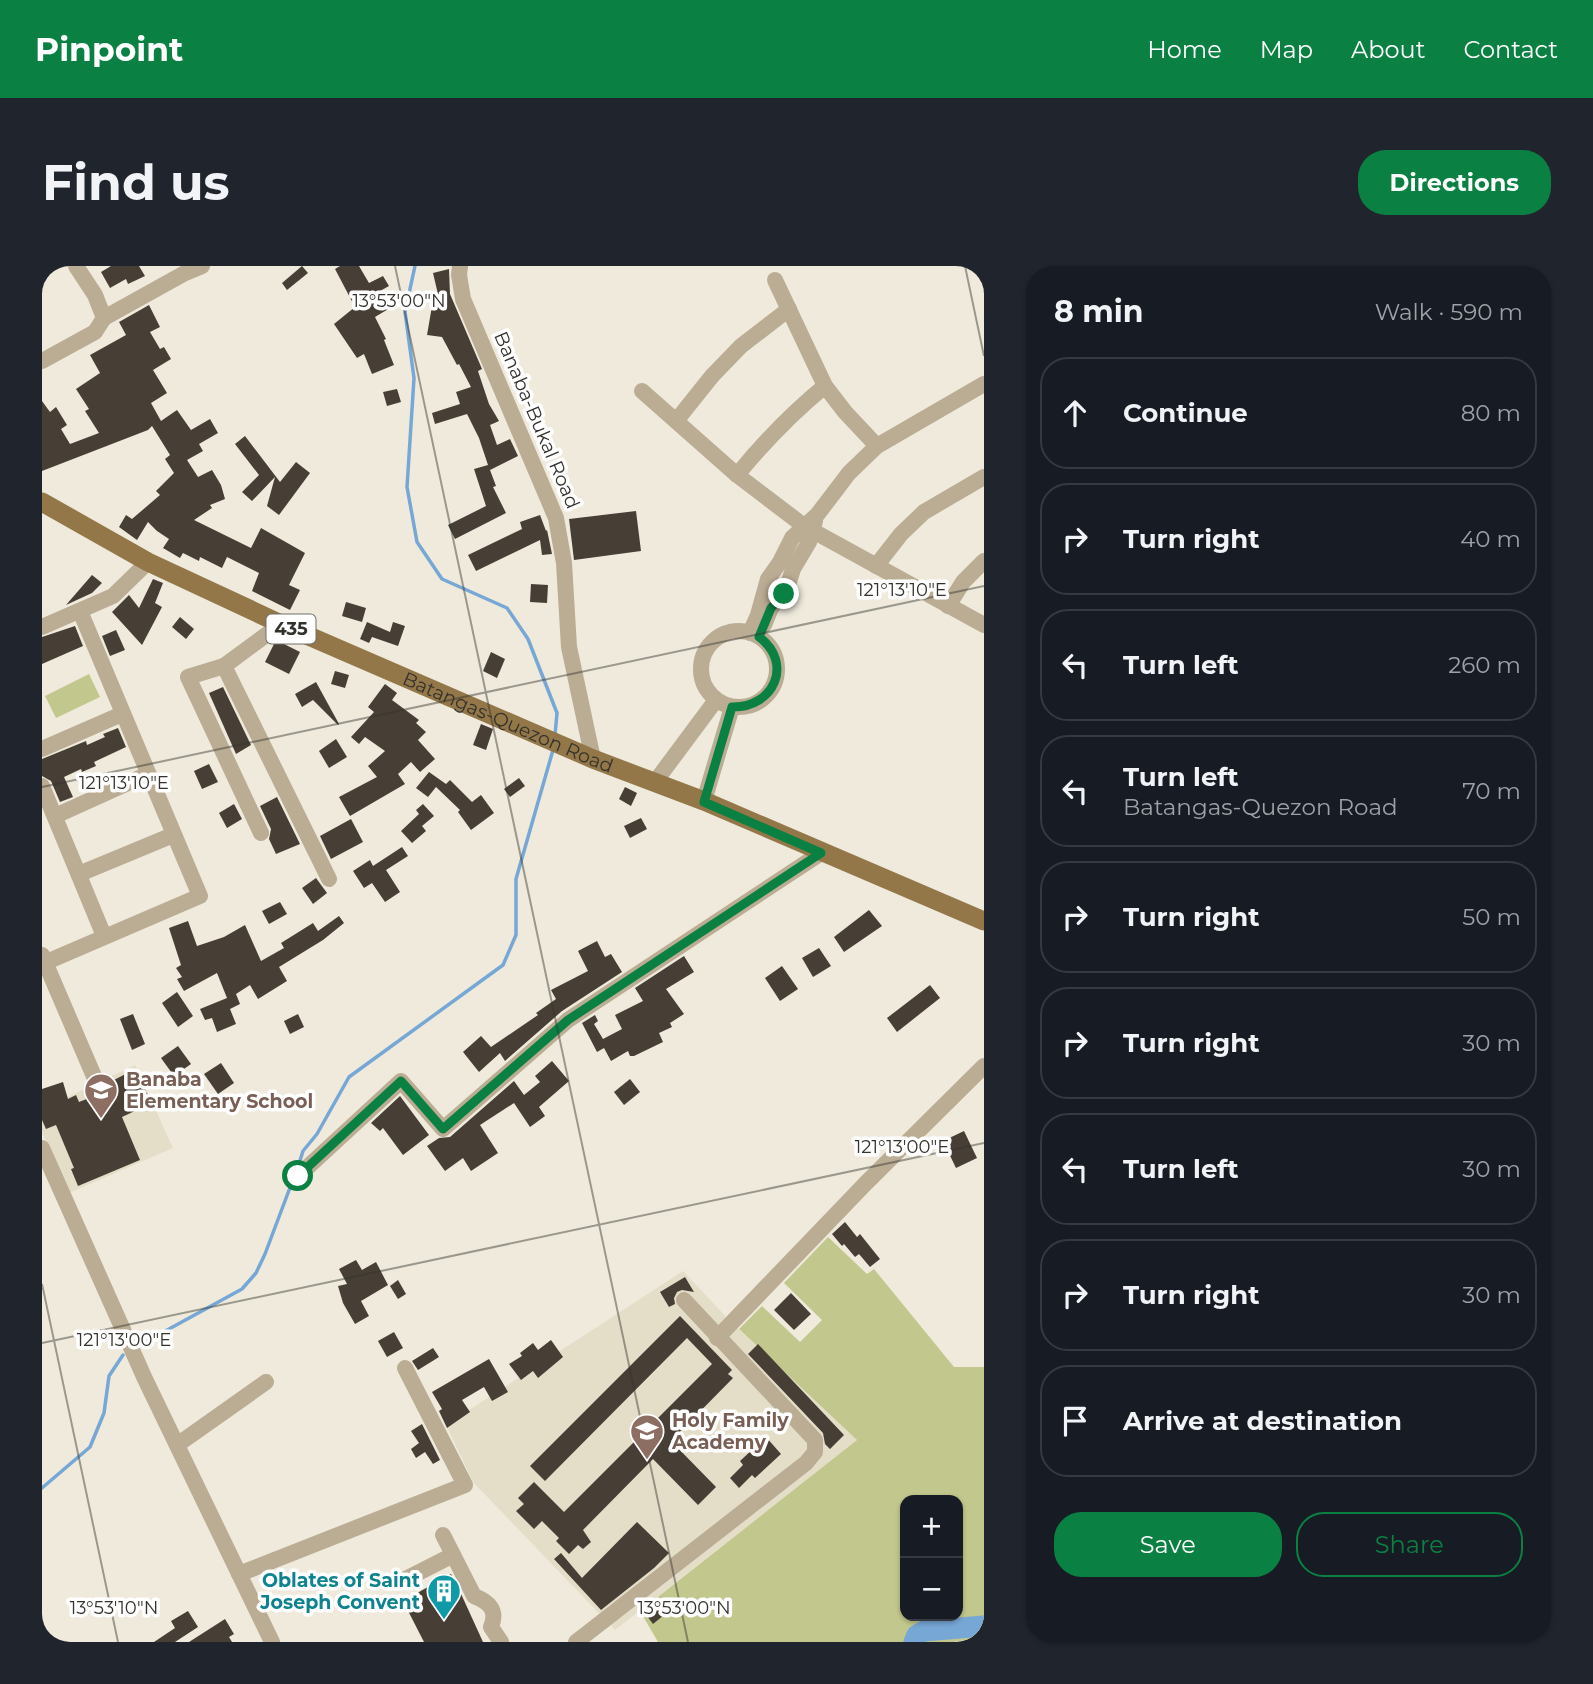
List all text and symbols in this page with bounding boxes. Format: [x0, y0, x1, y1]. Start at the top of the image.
text: Pinpoint [35, 29, 183, 69]
text: Home [1147, 35, 1222, 64]
text: Map [1260, 35, 1313, 64]
text: About [1351, 35, 1425, 64]
text: Contact [1463, 35, 1558, 64]
button: Directions [1358, 150, 1551, 215]
text: Find us [42, 153, 230, 212]
text: 13°53'00"N [352, 290, 446, 312]
text: 8 min [1054, 293, 1144, 330]
text: Walk · 590 m [1375, 298, 1523, 326]
street label: Banaba-Bukal Road [489, 328, 585, 512]
icon: ahead [1056, 394, 1094, 432]
text: Continue [1123, 397, 1248, 429]
text: 80 m [1461, 399, 1521, 427]
icon: right [1056, 520, 1094, 558]
text: Turn right [1123, 523, 1259, 555]
text: 40 m [1460, 525, 1521, 553]
route end [768, 578, 799, 609]
text: 121°13'10"E [857, 579, 947, 601]
road number: 435 [266, 614, 316, 643]
icon: left [1056, 646, 1094, 684]
text: Turn left [1123, 649, 1239, 681]
text: 260 m [1448, 651, 1521, 679]
street label: Batangas-Quezon Road [399, 667, 617, 777]
text: Turn left [1123, 761, 1239, 793]
text: 121°13'10"E [79, 772, 169, 794]
icon: left [1056, 772, 1094, 810]
text: 70 m [1462, 777, 1521, 805]
text: Batangas-Quezon Road [1123, 793, 1398, 821]
icon: right [1056, 898, 1094, 936]
text: Turn right [1123, 901, 1259, 933]
text: 50 m [1462, 903, 1521, 931]
icon: right [1056, 1024, 1094, 1062]
text: Turn right [1123, 1027, 1259, 1059]
text: 30 m [1462, 1029, 1521, 1057]
place label: Banaba Elementary School [126, 1068, 313, 1113]
school or university icon: Banaba Elementary School [82, 1071, 120, 1120]
text: 121°13'00"E [855, 1136, 949, 1158]
icon: left [1056, 1150, 1094, 1188]
text: Turn left [1123, 1153, 1239, 1185]
text: 30 m [1462, 1155, 1521, 1183]
route start [282, 1160, 313, 1191]
icon: right [1056, 1276, 1094, 1314]
text: Turn right [1123, 1279, 1259, 1311]
text: 30 m [1462, 1281, 1521, 1309]
text: 121°13'00"E [77, 1329, 171, 1351]
icon: arrive [1056, 1402, 1094, 1440]
text: Arrive at destination [1123, 1405, 1402, 1437]
place label: Holy Family Academy [671, 1409, 789, 1454]
school or university icon: Holy Family Academy [628, 1412, 666, 1461]
map controls [900, 1495, 963, 1621]
button: + [900, 1495, 963, 1558]
button: Save [1054, 1512, 1282, 1577]
button: Share [1296, 1512, 1523, 1577]
button: − [900, 1558, 963, 1621]
place label: Oblates of Saint Joseph Convent [259, 1569, 420, 1614]
building icon: Oblates of Saint Joseph Convent [425, 1572, 463, 1621]
text: 13°53'10"N [70, 1597, 158, 1619]
text: 13°53'00"N [637, 1597, 731, 1619]

